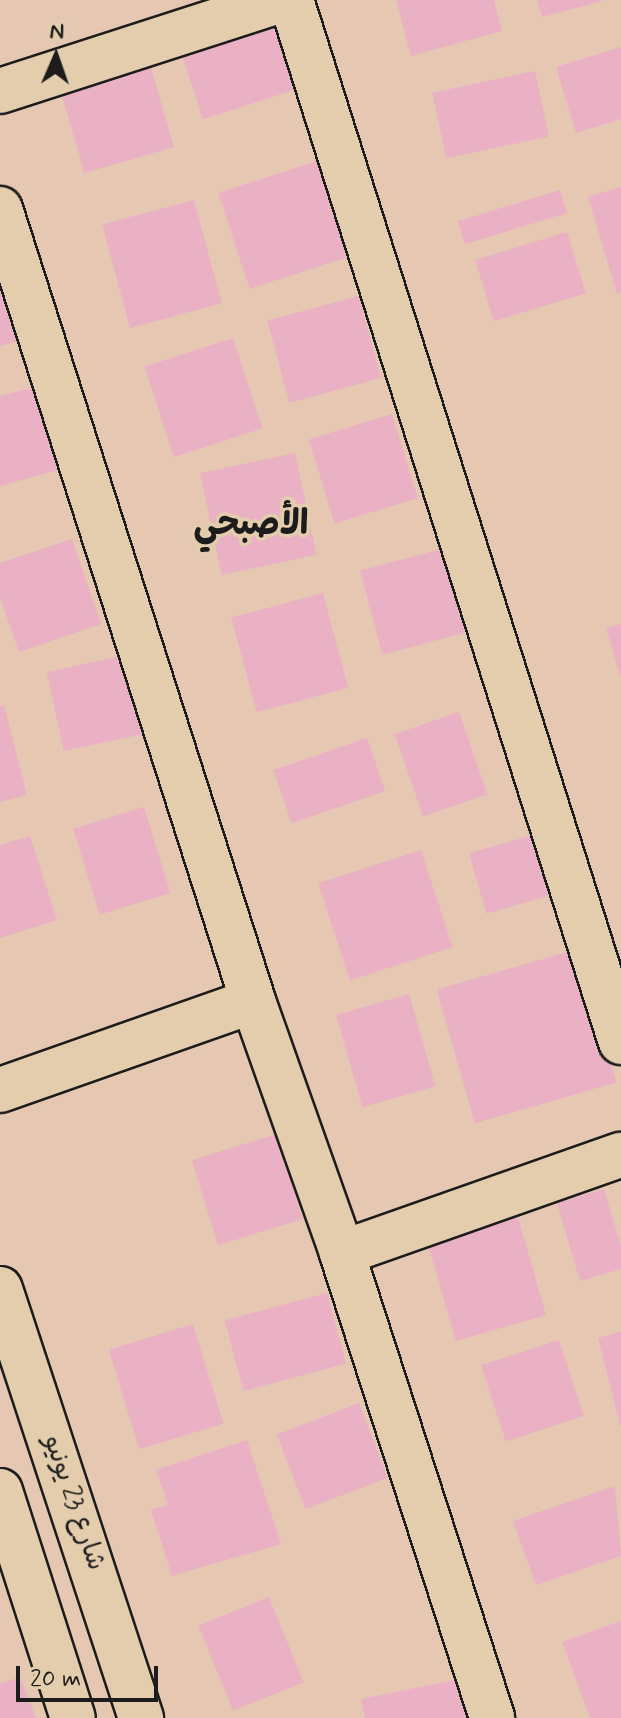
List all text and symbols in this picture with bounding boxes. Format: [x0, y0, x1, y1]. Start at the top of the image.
north arrow [16, 16, 96, 96]
text: N [49, 18, 65, 46]
district label: الأصبحي [194, 505, 308, 545]
street label: شارع 23 يونيو [35, 1431, 111, 1575]
scale bar [20, 1650, 162, 1700]
text: 20 m [30, 1664, 81, 1695]

